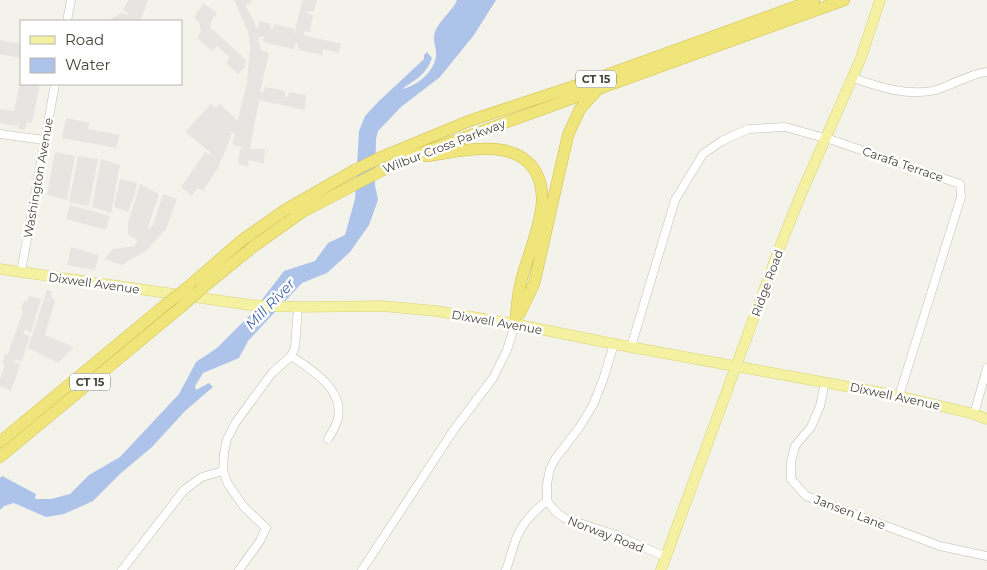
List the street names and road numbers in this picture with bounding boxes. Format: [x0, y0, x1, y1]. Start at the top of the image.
road number: CT 15 [576, 70, 616, 88]
street label: Wilbur Cross Parkway [381, 116, 508, 176]
street label: Washington Avenue [20, 117, 56, 239]
street label: Carafa Terrace [861, 143, 945, 185]
street label: Ridge Road [748, 248, 786, 318]
street label: Dixwell Avenue [47, 269, 141, 297]
street label: Dixwell Avenue [450, 307, 544, 337]
road number: CT 15 [70, 374, 110, 391]
street label: Dixwell Avenue [849, 379, 941, 413]
street label: Jansen Lane [811, 491, 888, 532]
street label: Norway Road [566, 513, 646, 555]

